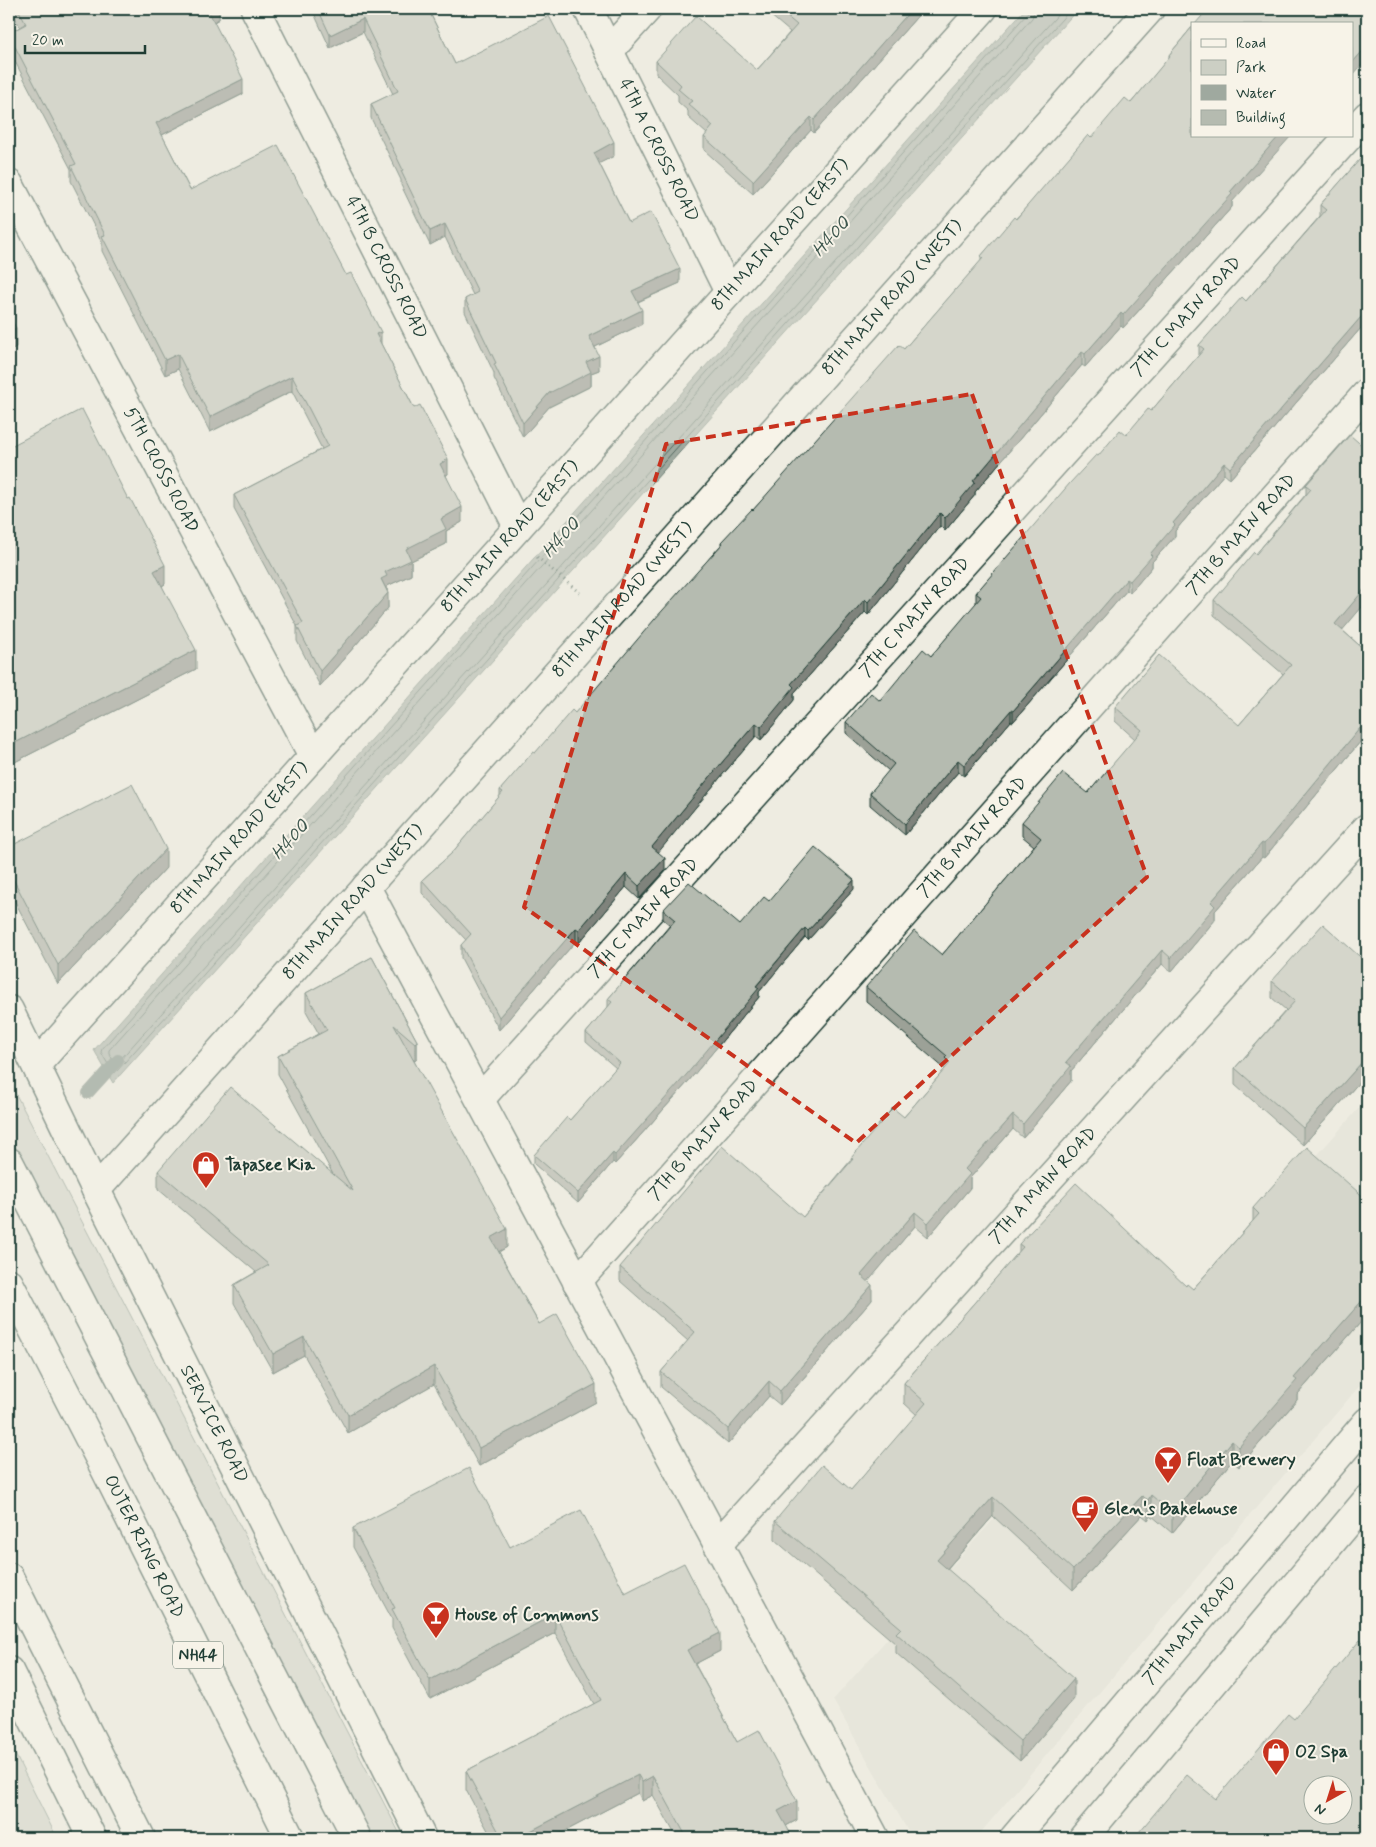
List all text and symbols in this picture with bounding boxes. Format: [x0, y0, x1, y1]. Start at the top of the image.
scale bar [25, 22, 145, 54]
legend [1191, 22, 1354, 138]
text: 20 m [32, 31, 64, 51]
text: Road [1236, 34, 1266, 54]
text: Park [1236, 58, 1266, 78]
street label: 4TH A CROSS ROAD [613, 75, 704, 226]
text: Water [1236, 84, 1276, 104]
text: Building [1236, 108, 1286, 129]
street label: 8TH MAIN ROAD (EAST) [706, 153, 855, 316]
street label: 4TH B CROSS ROAD [340, 192, 433, 343]
water label: H400 [806, 210, 857, 262]
street label: 8TH MAIN ROAD (WEST) [816, 214, 969, 381]
street label: 7TH C MAIN ROAD [1126, 251, 1247, 382]
street label: 5TH CROSS ROAD [118, 403, 204, 537]
street label: 8TH MAIN ROAD (EAST) [435, 455, 585, 618]
street label: 7TH B MAIN ROAD [1181, 469, 1302, 600]
water label: H400 [536, 511, 587, 563]
street label: 8TH MAIN ROAD (WEST) [547, 516, 699, 683]
street label: 7TH C MAIN ROAD [854, 552, 975, 682]
street label: 8TH MAIN ROAD (EAST) [165, 756, 315, 919]
street label: 7TH B MAIN ROAD [912, 772, 1033, 903]
water label: H400 [265, 813, 316, 865]
street label: 8TH MAIN ROAD (WEST) [277, 818, 429, 985]
street label: 7TH C MAIN ROAD [583, 853, 704, 983]
street label: 7TH B MAIN ROAD [643, 1074, 763, 1206]
street label: 7TH A MAIN ROAD [984, 1122, 1102, 1249]
shop icon: Tapasee Kia [191, 1150, 221, 1189]
place label: Tapasee Kia [225, 1153, 316, 1177]
street label: SERVICE ROAD [174, 1361, 254, 1487]
bar icon: Float Brewery [1153, 1445, 1183, 1484]
place label: Float Brewery [1187, 1448, 1296, 1472]
street label: OUTER RING ROAD [98, 1471, 190, 1622]
cafe icon: Glen's Bakehouse [1070, 1494, 1100, 1533]
place label: Glen's Bakehouse [1104, 1497, 1238, 1521]
street label: 7TH MAIN ROAD [1137, 1571, 1243, 1690]
bar icon: House of Commons [421, 1600, 451, 1639]
place label: House of Commons [455, 1603, 599, 1627]
road number: NH44 [173, 1642, 223, 1668]
shop icon: O2 Spa [1261, 1737, 1291, 1776]
place label: O2 Spa [1295, 1740, 1348, 1764]
north arrow [1304, 1774, 1354, 1824]
text: N [1311, 1799, 1330, 1819]

